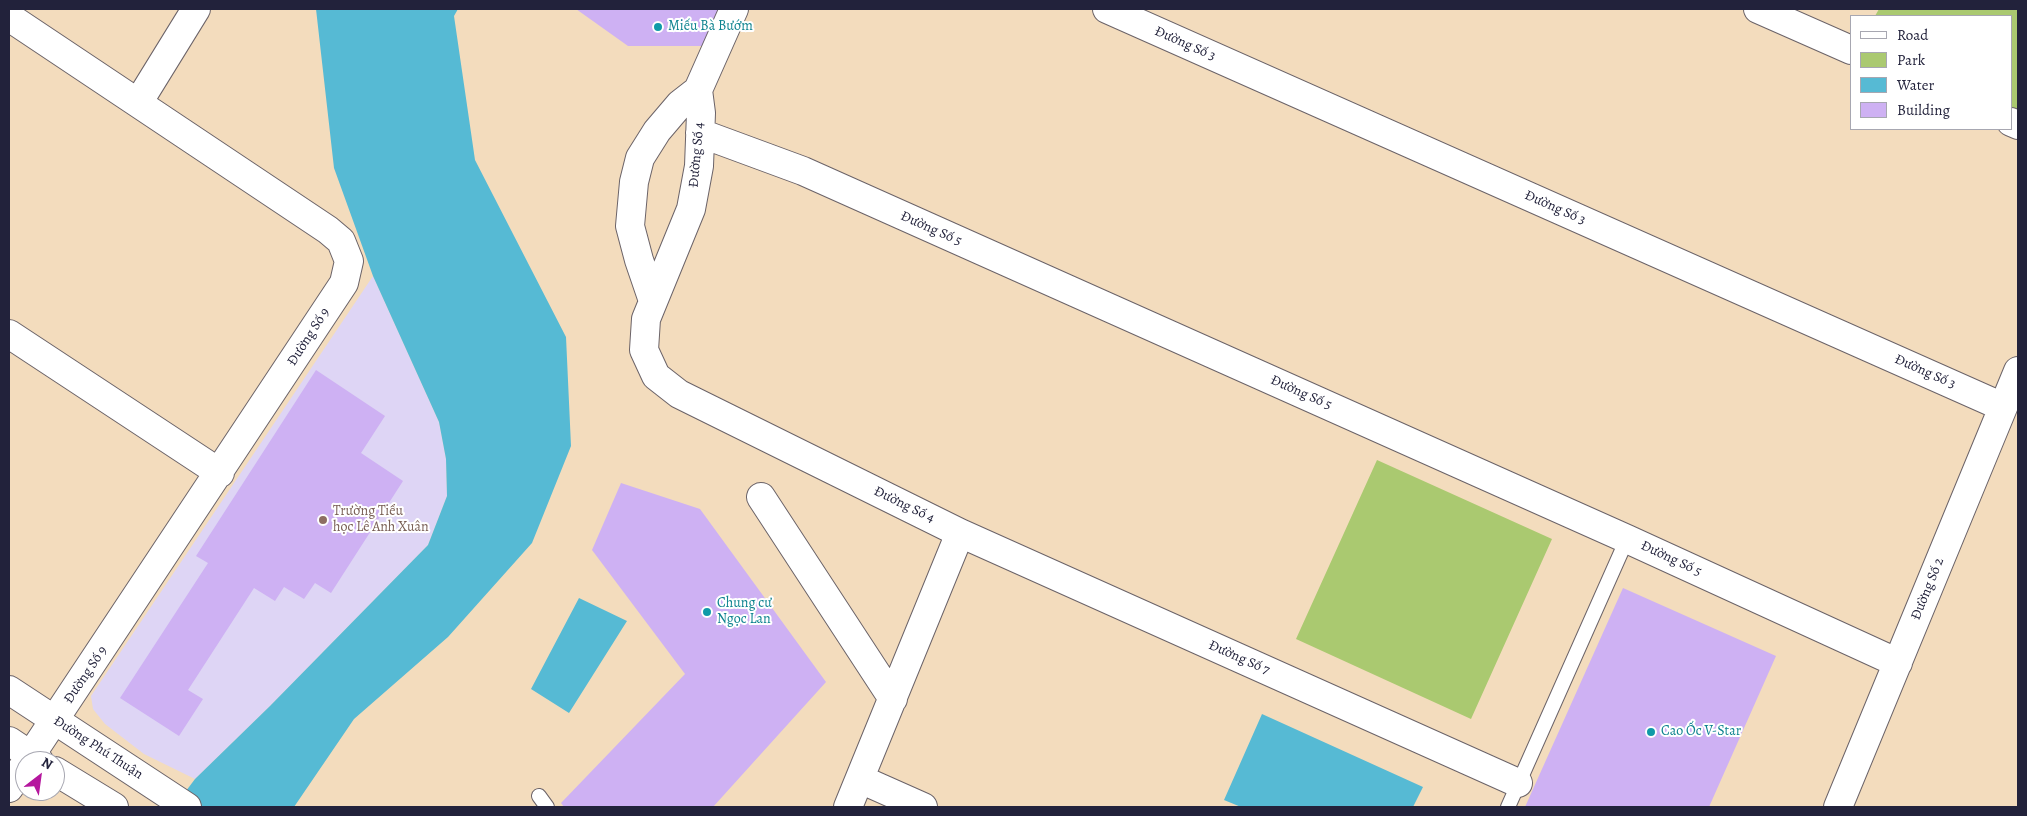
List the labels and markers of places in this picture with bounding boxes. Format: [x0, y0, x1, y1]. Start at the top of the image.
place label: Miếu Bà Bướm [668, 19, 753, 35]
marker: Miếu Bà Bướm [652, 21, 664, 33]
place label: Trường Tiểu học Lê Anh Xuân [333, 504, 429, 536]
marker: Trường Tiểu học Lê Anh Xuân [317, 514, 329, 526]
place label: Chung cư Ngọc Lan [717, 596, 772, 628]
marker: Chung cư Ngọc Lan [701, 606, 713, 618]
place label: Cao Ốc V-Star [1661, 724, 1741, 740]
marker: Cao Ốc V-Star [1645, 726, 1657, 738]

